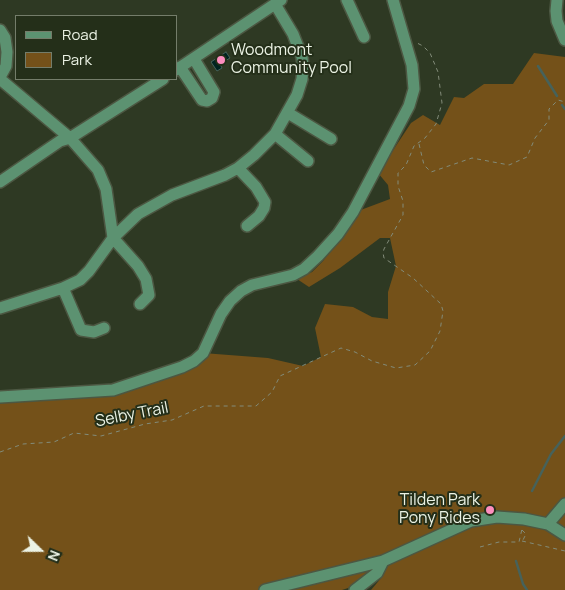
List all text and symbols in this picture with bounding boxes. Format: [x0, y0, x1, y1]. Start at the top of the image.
legend [15, 15, 178, 80]
text: Road [62, 24, 98, 45]
place label: Woodmont Community Pool [231, 41, 352, 79]
text: Park [62, 49, 92, 70]
marker: Woodmont Community Pool [215, 54, 227, 66]
street label: Selby Trail [94, 398, 170, 432]
place label: Tilden Park Pony Rides [399, 491, 480, 529]
marker: Tilden Park Pony Rides [484, 504, 496, 516]
north arrow [15, 525, 65, 575]
text: N [44, 548, 65, 564]

